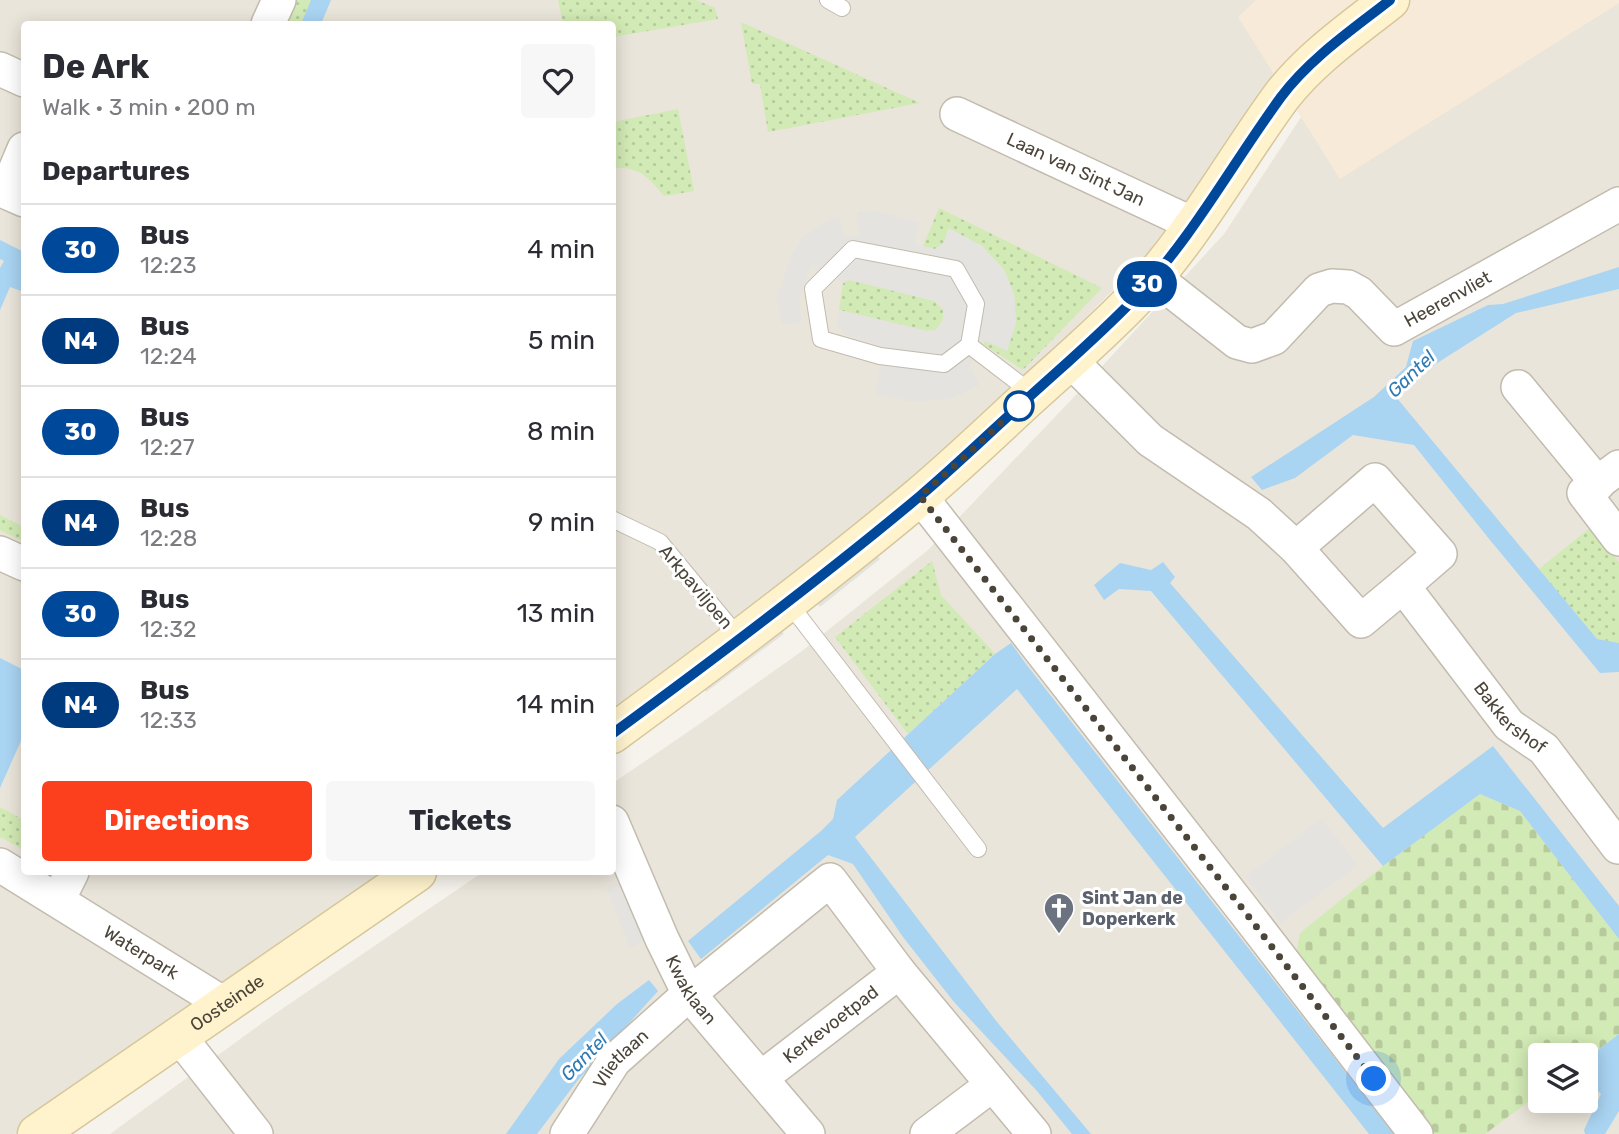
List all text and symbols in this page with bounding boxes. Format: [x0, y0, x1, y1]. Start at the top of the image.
button: heart [521, 44, 595, 118]
text: De Ark [42, 47, 149, 86]
text: Walk · 3 min · 200 m [42, 93, 256, 121]
street label: Laan van Sint Jan [1003, 128, 1148, 211]
text: Departures [42, 156, 190, 187]
text: Bus [140, 220, 189, 251]
text: 4 min [527, 234, 595, 265]
text: 30 [64, 236, 97, 264]
text: 12:23 [140, 251, 197, 279]
line badge: 30 [1116, 261, 1178, 307]
street label: Heerenvliet [1400, 266, 1495, 332]
text: 30 [1131, 270, 1163, 298]
text: Bus [140, 311, 189, 342]
text: 5 min [528, 325, 595, 356]
text: N4 [64, 327, 97, 355]
text: 12:24 [140, 342, 197, 370]
water label: Gantel [1382, 345, 1440, 402]
unlabelled marker [1004, 391, 1034, 421]
text: Bus [140, 402, 189, 433]
text: 8 min [527, 416, 595, 447]
text: 30 [64, 418, 97, 446]
text: 12:27 [140, 433, 195, 461]
text: Bus [140, 493, 189, 524]
text: 9 min [528, 507, 595, 538]
text: N4 [64, 509, 97, 537]
text: 12:28 [140, 524, 197, 552]
street label: Arkpaviljoen [654, 540, 738, 634]
text: Bus [140, 584, 189, 615]
text: 13 min [517, 598, 595, 629]
text: 30 [64, 600, 97, 628]
text: 12:32 [140, 615, 197, 643]
text: Bus [140, 675, 189, 706]
street label: Bakkershof [1469, 677, 1551, 758]
text: 14 min [516, 689, 595, 720]
text: N4 [64, 691, 97, 719]
text: 12:33 [140, 706, 197, 734]
button: Directions [42, 781, 312, 861]
button: Tickets [326, 781, 595, 861]
place label: Sint Jan de Doperkerk [1082, 887, 1183, 930]
church icon: Sint Jan de Doperkerk [1042, 891, 1076, 935]
street label: Waterpark [99, 921, 183, 985]
street label: Kwaklaan [661, 952, 721, 1029]
street label: Oosteinde [186, 970, 268, 1036]
street label: Kerkevoetpad [779, 981, 883, 1068]
street label: Vlietlaan [588, 1024, 653, 1092]
water label: Gantel [556, 1028, 613, 1086]
map controls [1528, 1043, 1598, 1113]
button: layers [1528, 1043, 1598, 1113]
your location [1356, 1061, 1391, 1096]

